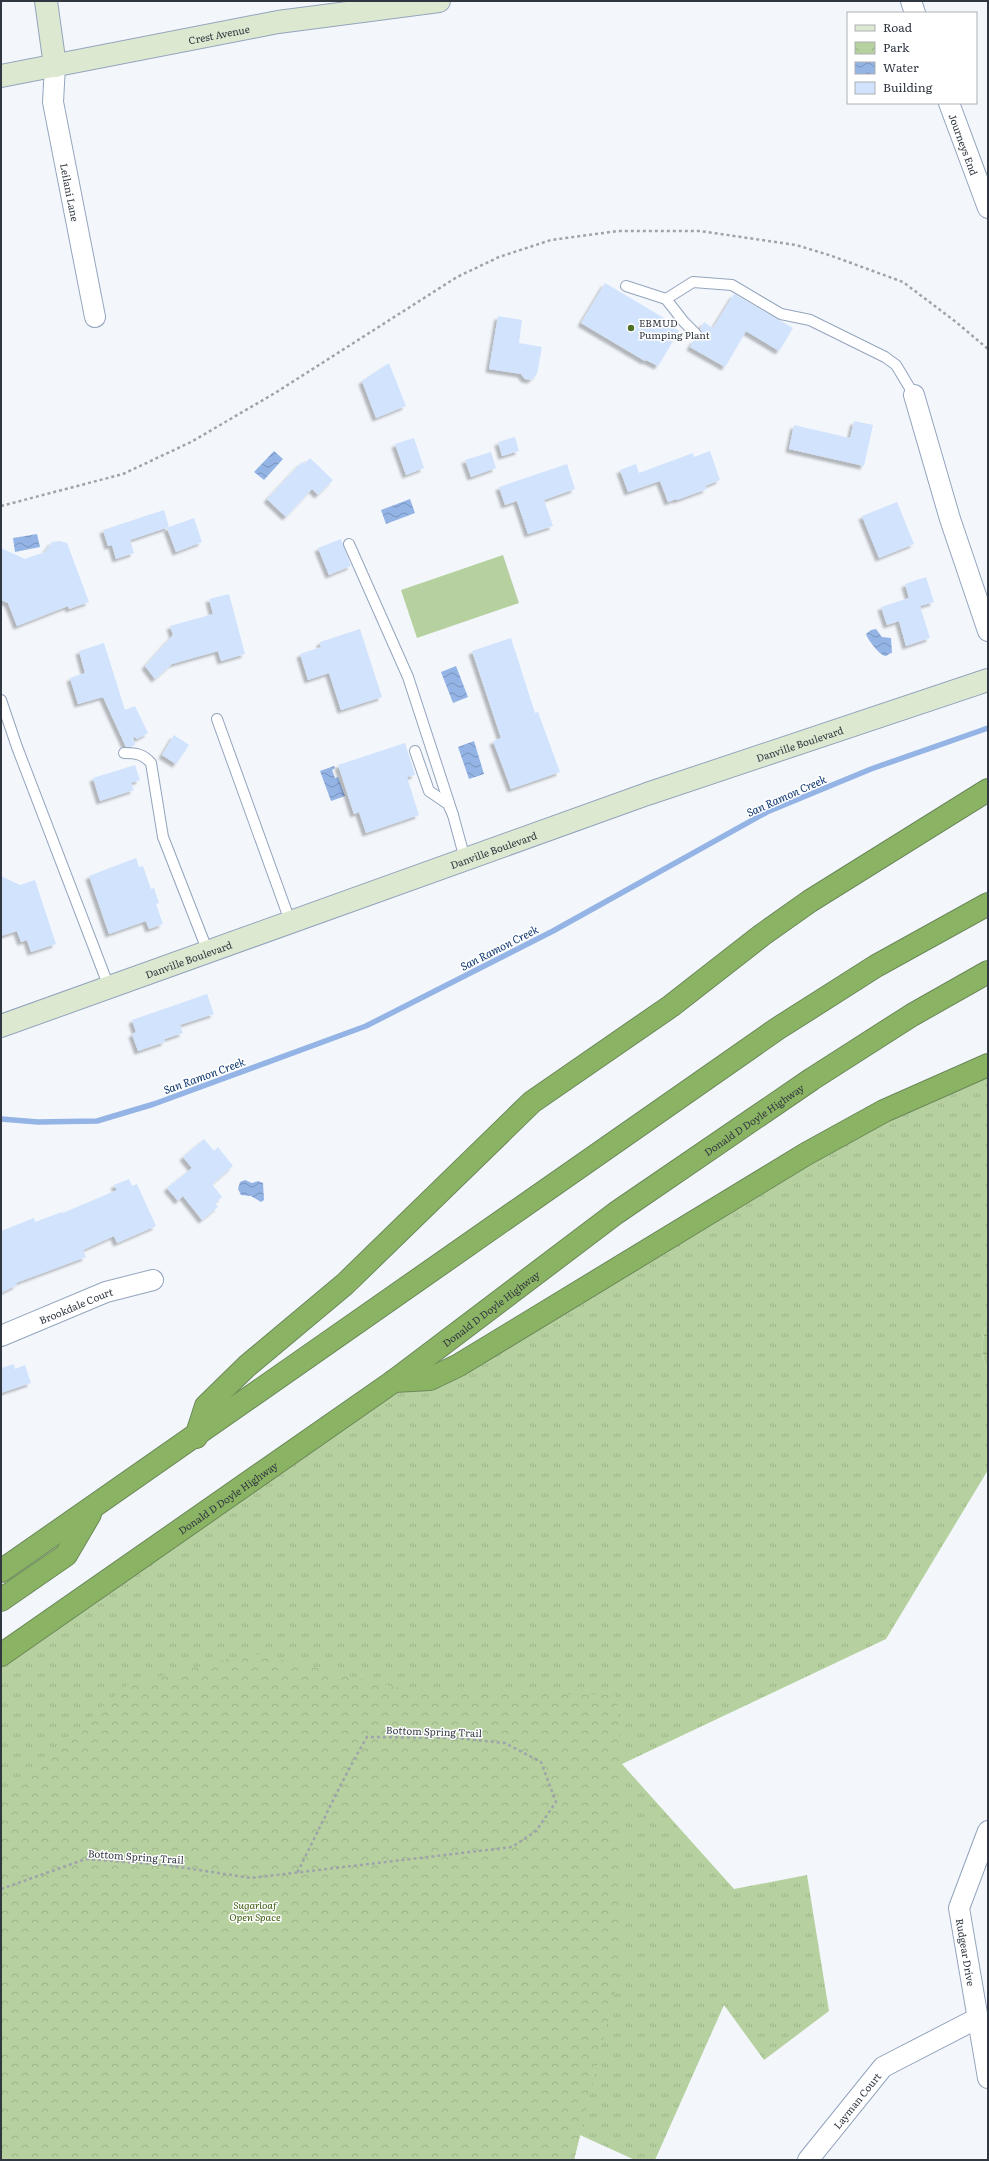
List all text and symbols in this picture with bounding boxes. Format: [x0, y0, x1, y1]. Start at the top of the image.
legend [847, 12, 977, 104]
text: Road [883, 18, 913, 36]
street label: Crest Avenue [187, 20, 251, 47]
text: Park [883, 38, 910, 56]
text: Water [883, 58, 919, 76]
text: Building [883, 78, 933, 96]
street label: Journeys End [946, 111, 983, 177]
street label: Leilani Lane [58, 162, 84, 223]
place label: EBMUD Pumping Plant [639, 315, 710, 342]
marker: EBMUD Pumping Plant [626, 323, 636, 333]
street label: Danville Boulevard [754, 722, 845, 765]
water label: San Ramon Creek [744, 770, 828, 820]
street label: Danville Boulevard [448, 827, 539, 872]
water label: San Ramon Creek [457, 920, 541, 974]
street label: Danville Boulevard [143, 936, 234, 981]
water label: San Ramon Creek [161, 1053, 247, 1097]
street label: Donald D Doyle Highway [700, 1079, 807, 1159]
street label: Donald D Doyle Highway [439, 1266, 542, 1350]
street label: Brookdale Court [36, 1283, 114, 1327]
street label: Donald D Doyle Highway [175, 1457, 280, 1537]
street label: Bottom Spring Trail [386, 1722, 483, 1740]
street label: Bottom Spring Trail [88, 1845, 185, 1867]
park label: Sugarloaf Open Space [229, 1897, 281, 1924]
street label: Rudgear Drive [953, 1917, 980, 1987]
street label: Layman Court [829, 2069, 884, 2131]

